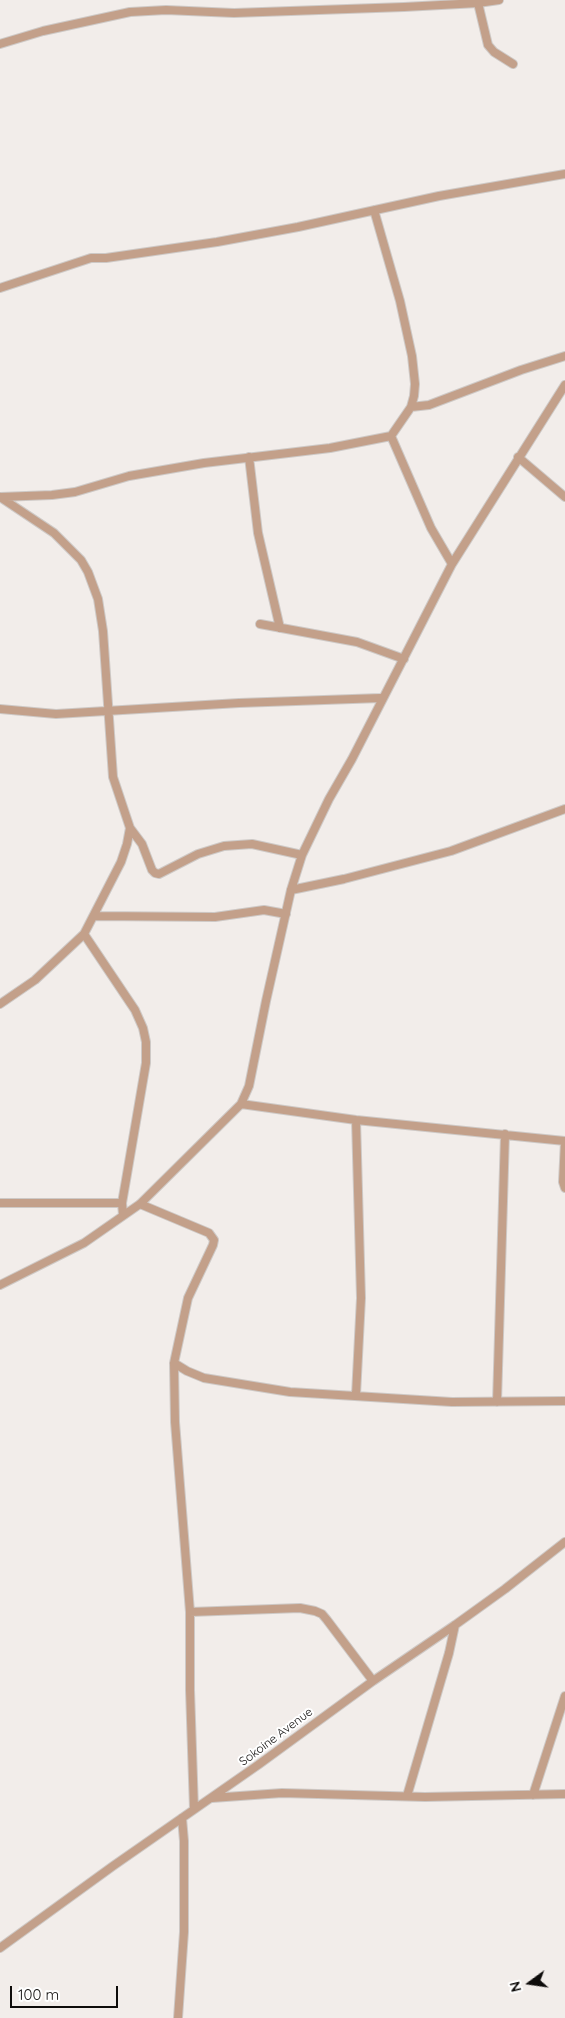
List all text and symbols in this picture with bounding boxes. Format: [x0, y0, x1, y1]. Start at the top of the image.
street label: Sokoine Avenue [237, 1705, 315, 1769]
north arrow [505, 1958, 555, 2008]
scale bar [12, 1976, 120, 2008]
text: N [505, 1979, 525, 1994]
text: 100 m [18, 1985, 59, 2004]

